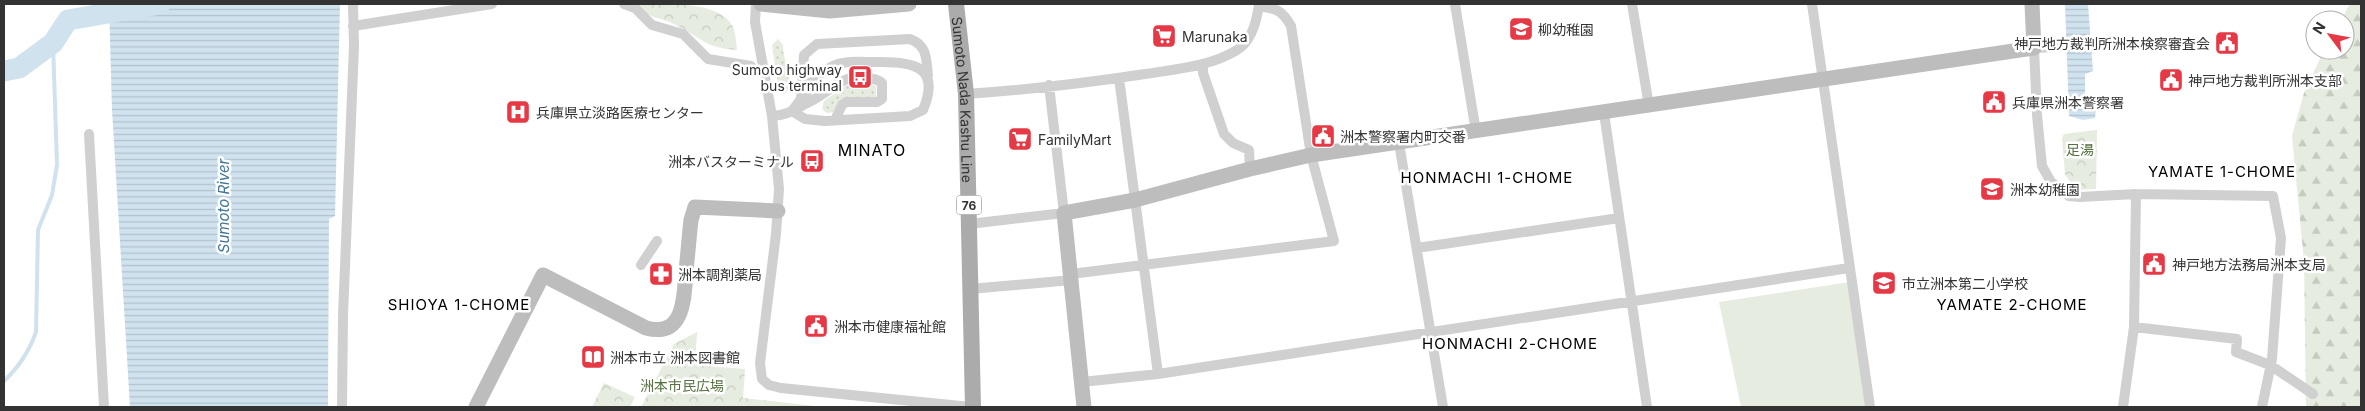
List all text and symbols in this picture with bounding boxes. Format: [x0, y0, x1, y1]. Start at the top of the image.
north arrow [2305, 10, 2355, 60]
street label: Sumoto Nada Kashu Line [949, 16, 976, 183]
school or university icon: 柳幼稚園 [1508, 16, 1534, 42]
text: N [2309, 19, 2329, 37]
place label: 柳幼稚園 [1538, 21, 1594, 38]
supermarket icon: Marunaka [1151, 23, 1177, 49]
place label: Marunaka [1182, 28, 1248, 45]
public building icon: 神戸地方裁判所洲本検察審査会 [2214, 30, 2240, 56]
place label: 神戸地方裁判所洲本検察審査会 [2014, 35, 2210, 52]
place label: Sumoto highway bus terminal [732, 61, 842, 94]
bus stop icon: Sumoto highway bus terminal [847, 64, 873, 90]
public building icon: 神戸地方裁判所洲本支部 [2158, 67, 2184, 93]
place label: 神戸地方裁判所洲本支部 [2188, 72, 2342, 89]
public building icon: 兵庫県洲本警察署 [1981, 89, 2007, 115]
place label: 兵庫県洲本警察署 [2012, 94, 2124, 111]
hospital icon: 兵庫県立淡路医療センター [505, 99, 531, 125]
place label: 兵庫県立淡路医療センター [536, 104, 704, 121]
public building icon: 洲本警察署内町交番 [1310, 123, 1336, 149]
supermarket icon: FamilyMart [1007, 126, 1033, 152]
place label: 洲本警察署内町交番 [1340, 128, 1466, 145]
place label: FamilyMart [1038, 131, 1112, 148]
district label: MINATO [838, 140, 906, 160]
park label: 足湯 [2066, 141, 2094, 158]
bus stop icon: 洲本バスターミナル [799, 148, 825, 174]
place label: 洲本バスターミナル [668, 153, 794, 170]
water label: Sumoto River [214, 158, 233, 253]
district label: YAMATE 1-CHOME [2148, 162, 2296, 181]
district label: HONMACHI 1-CHOME [1401, 168, 1573, 187]
school or university icon: 洲本幼稚園 [1979, 176, 2005, 202]
place label: 洲本幼稚園 [2010, 181, 2080, 198]
road number: 76 [956, 196, 982, 214]
public building icon: 神戸地方法務局洲本支局 [2141, 251, 2167, 277]
place label: 神戸地方法務局洲本支局 [2172, 256, 2326, 273]
pharmacy icon: 洲本調剤薬局 [648, 261, 674, 287]
place label: 洲本調剤薬局 [678, 266, 762, 283]
school or university icon: 市立洲本第二小学校 [1871, 270, 1897, 296]
place label: 市立洲本第二小学校 [1902, 275, 2028, 292]
district label: SHIOYA 1-CHOME [388, 295, 530, 314]
district label: YAMATE 2-CHOME [1936, 295, 2088, 314]
public building icon: 洲本市健康福祉館 [803, 313, 829, 339]
place label: 洲本市健康福祉館 [834, 318, 946, 335]
district label: HONMACHI 2-CHOME [1422, 334, 1598, 353]
library icon: 洲本市立 洲本図書館 [580, 344, 606, 370]
place label: 洲本市立 洲本図書館 [610, 349, 740, 366]
park label: 洲本市民広場 [640, 377, 724, 394]

